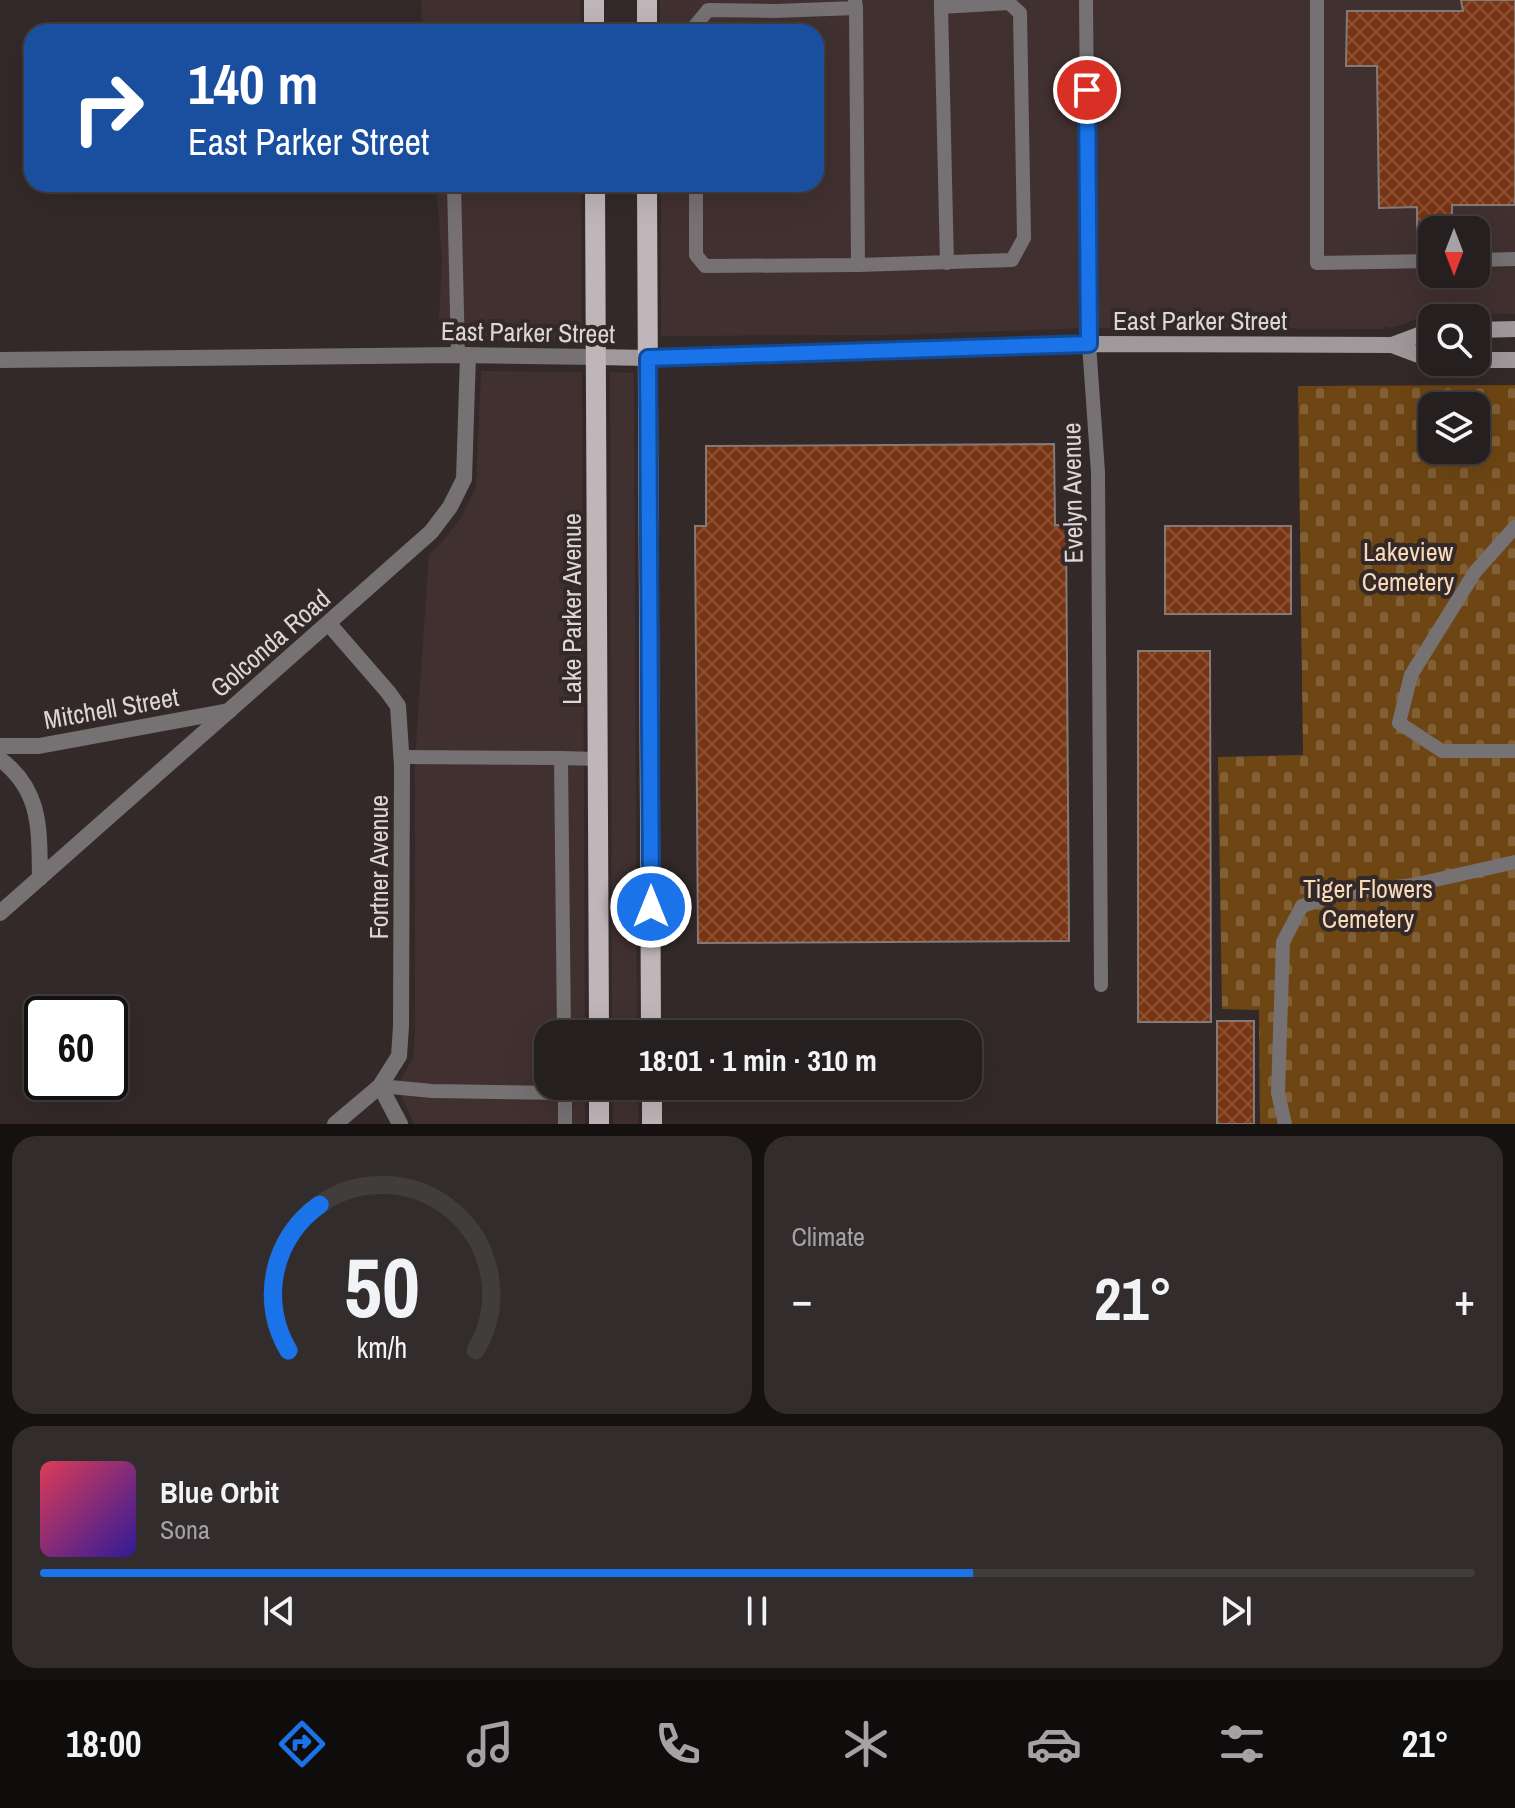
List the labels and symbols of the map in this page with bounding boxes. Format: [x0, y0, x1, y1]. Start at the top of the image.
pin [1053, 56, 1121, 124]
north arrow [1418, 216, 1490, 288]
street label: East Parker Street [1113, 303, 1287, 338]
street label: East Parker Street [441, 313, 615, 351]
street label: Evelyn Avenue [1053, 422, 1091, 564]
street label: Lake Parker Avenue [554, 513, 589, 705]
park label: Lakeview Cemetery [1362, 534, 1455, 599]
street label: Golconda Road [203, 581, 337, 705]
street label: Mitchell Street [41, 679, 181, 737]
street label: Fortner Avenue [361, 795, 396, 939]
position arrow [609, 865, 693, 949]
park label: Tiger Flowers Cemetery [1303, 871, 1433, 936]
speed limit sign: 60 [24, 996, 128, 1100]

